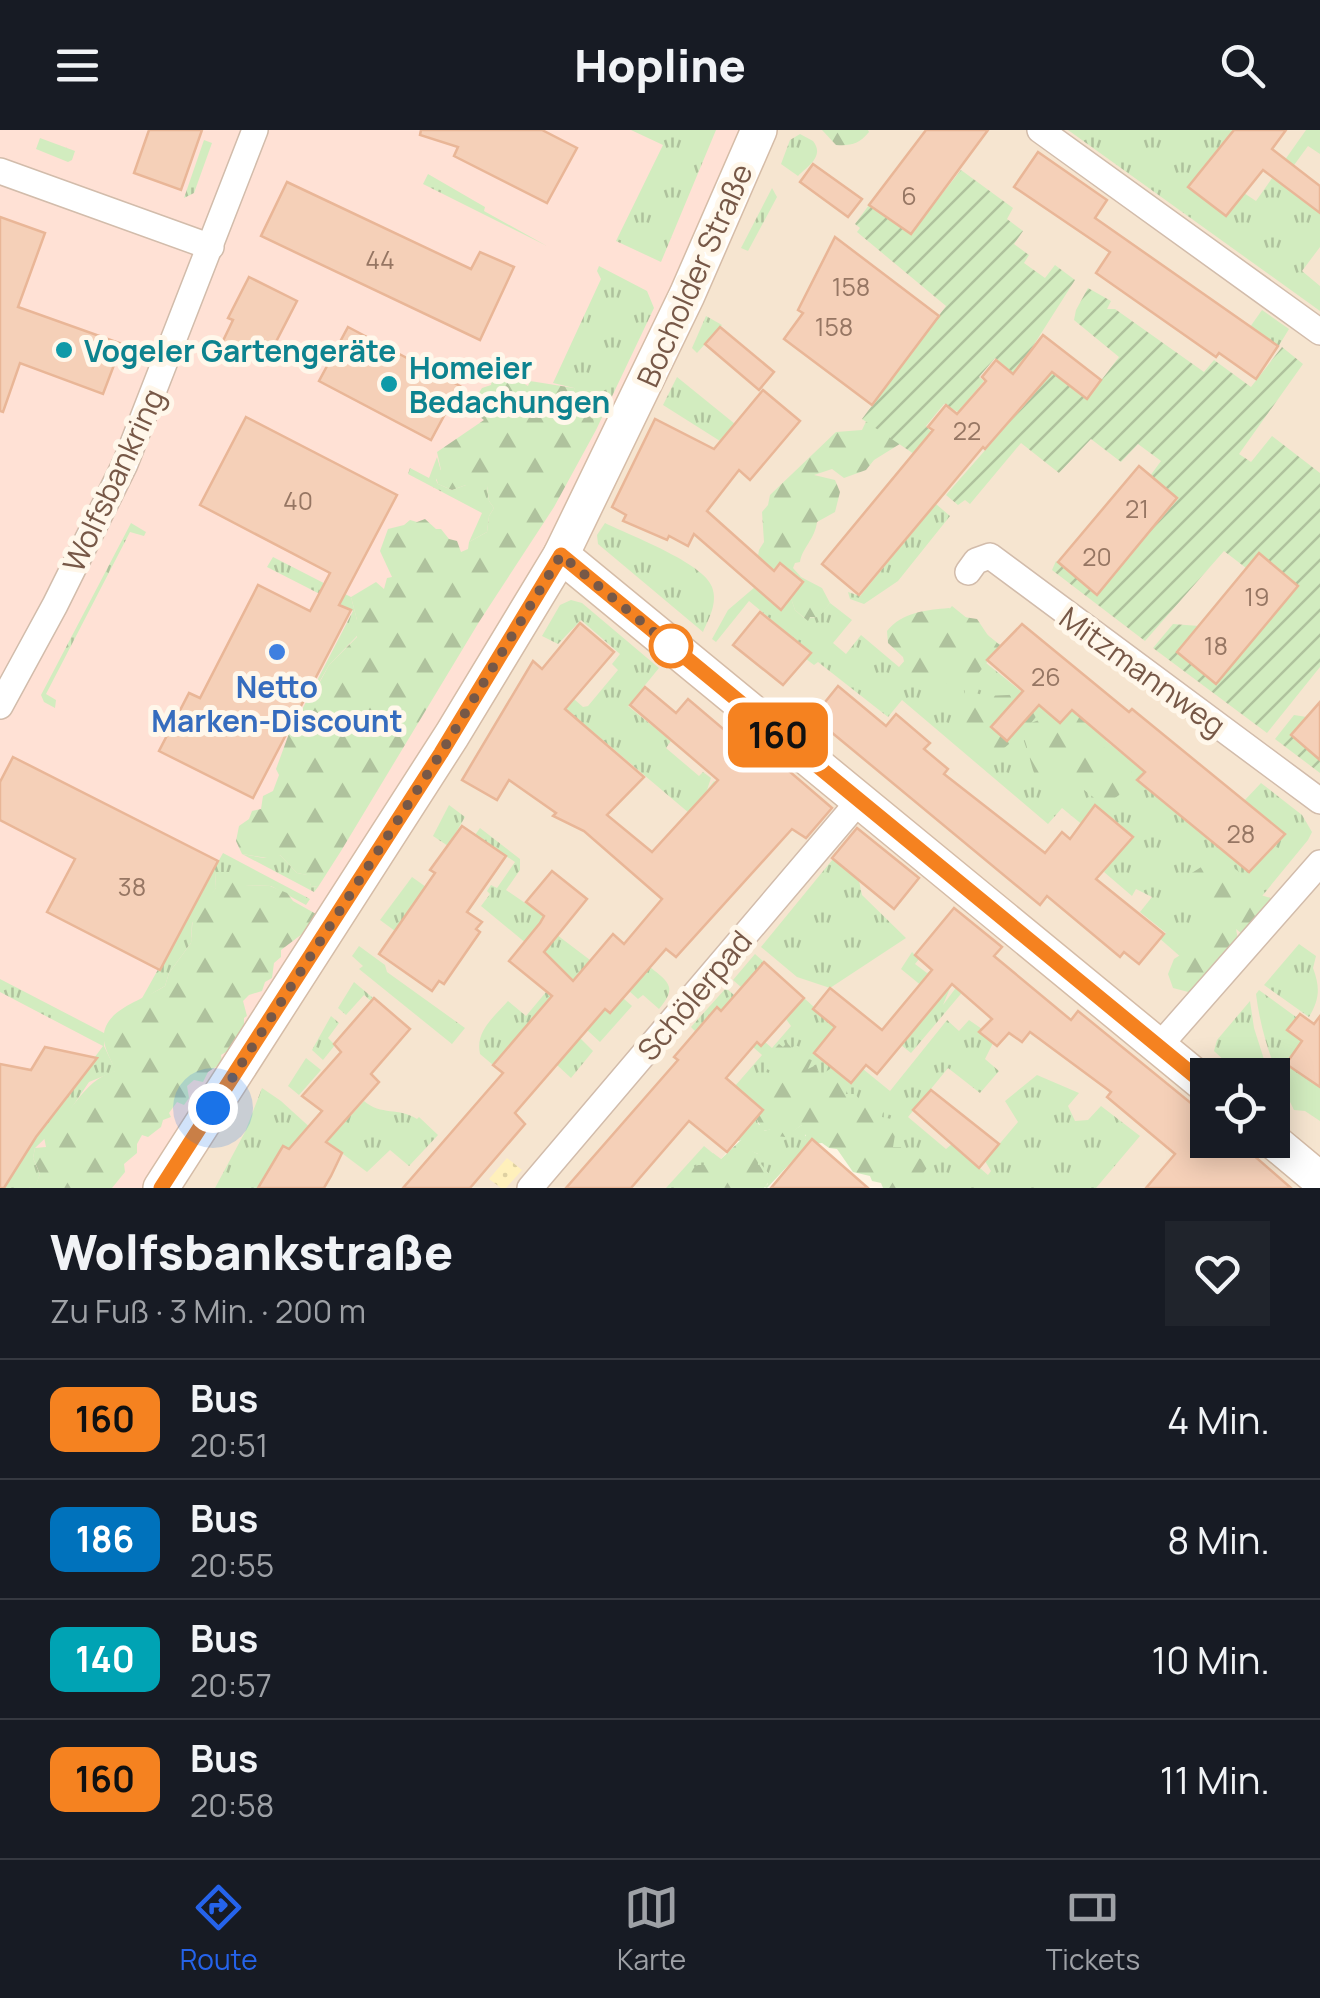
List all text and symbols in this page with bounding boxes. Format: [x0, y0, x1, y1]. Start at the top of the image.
text: Hopline [574, 34, 746, 96]
icon: menu [50, 38, 105, 93]
icon: search [1215, 38, 1270, 93]
street label: Bocholder Straße [626, 157, 762, 393]
house number: 6 [901, 178, 917, 213]
house number: 44 [365, 242, 395, 277]
house number: 158 [832, 269, 870, 304]
house number: 158 [815, 309, 853, 344]
place label: Vogeler Gartengeräte [84, 330, 396, 371]
marker: Vogeler Gartengeräte [53, 339, 75, 361]
place label: Homeier Bedachungen [409, 347, 610, 422]
marker: Homeier Bedachungen [378, 373, 400, 395]
street label: Wolfsbankring [53, 382, 173, 578]
house number: 22 [953, 413, 981, 448]
house number: 40 [283, 483, 313, 518]
house number: 21 [1125, 491, 1149, 526]
house number: 20 [1082, 539, 1112, 574]
house number: 19 [1244, 579, 1270, 614]
street label: Mitzmannweg [1052, 597, 1234, 745]
unlabelled marker [650, 625, 692, 667]
house number: 18 [1204, 628, 1228, 663]
marker: Netto Marken-Discount [266, 641, 288, 663]
house number: 26 [1031, 659, 1061, 694]
place label: Netto Marken-Discount [151, 666, 403, 741]
line badge: 160 [720, 702, 836, 768]
text: 160 [748, 711, 808, 759]
house number: 28 [1227, 816, 1255, 851]
house number: 38 [118, 869, 146, 904]
street label: Schölerpad [627, 921, 761, 1069]
map controls [1190, 1058, 1290, 1158]
button: locate [1190, 1058, 1290, 1158]
your location [188, 1083, 238, 1133]
text: Wolfsbankstraße [50, 1219, 453, 1284]
button: heart [1165, 1221, 1270, 1326]
text: Zu Fuß · 3 Min. · 200 m [50, 1289, 366, 1333]
text: Bus [190, 1371, 258, 1423]
text: 4 Min. [1167, 1393, 1270, 1445]
text: 160 [75, 1395, 135, 1443]
text: 20:51 [190, 1423, 268, 1467]
text: Bus [190, 1491, 258, 1543]
text: 8 Min. [1167, 1513, 1270, 1565]
text: 186 [76, 1515, 134, 1563]
text: 20:55 [190, 1543, 274, 1587]
text: Bus [190, 1611, 258, 1663]
text: 10 Min. [1151, 1633, 1270, 1685]
text: 140 [75, 1635, 135, 1683]
text: 20:57 [190, 1663, 272, 1707]
text: Bus [190, 1731, 258, 1783]
text: 11 Min. [1160, 1753, 1270, 1805]
text: 160 [75, 1755, 135, 1803]
text: 20:58 [190, 1783, 274, 1827]
tab: Route [180, 1880, 258, 1978]
tab: Karte [617, 1880, 686, 1978]
tab: Tickets [1046, 1880, 1140, 1978]

